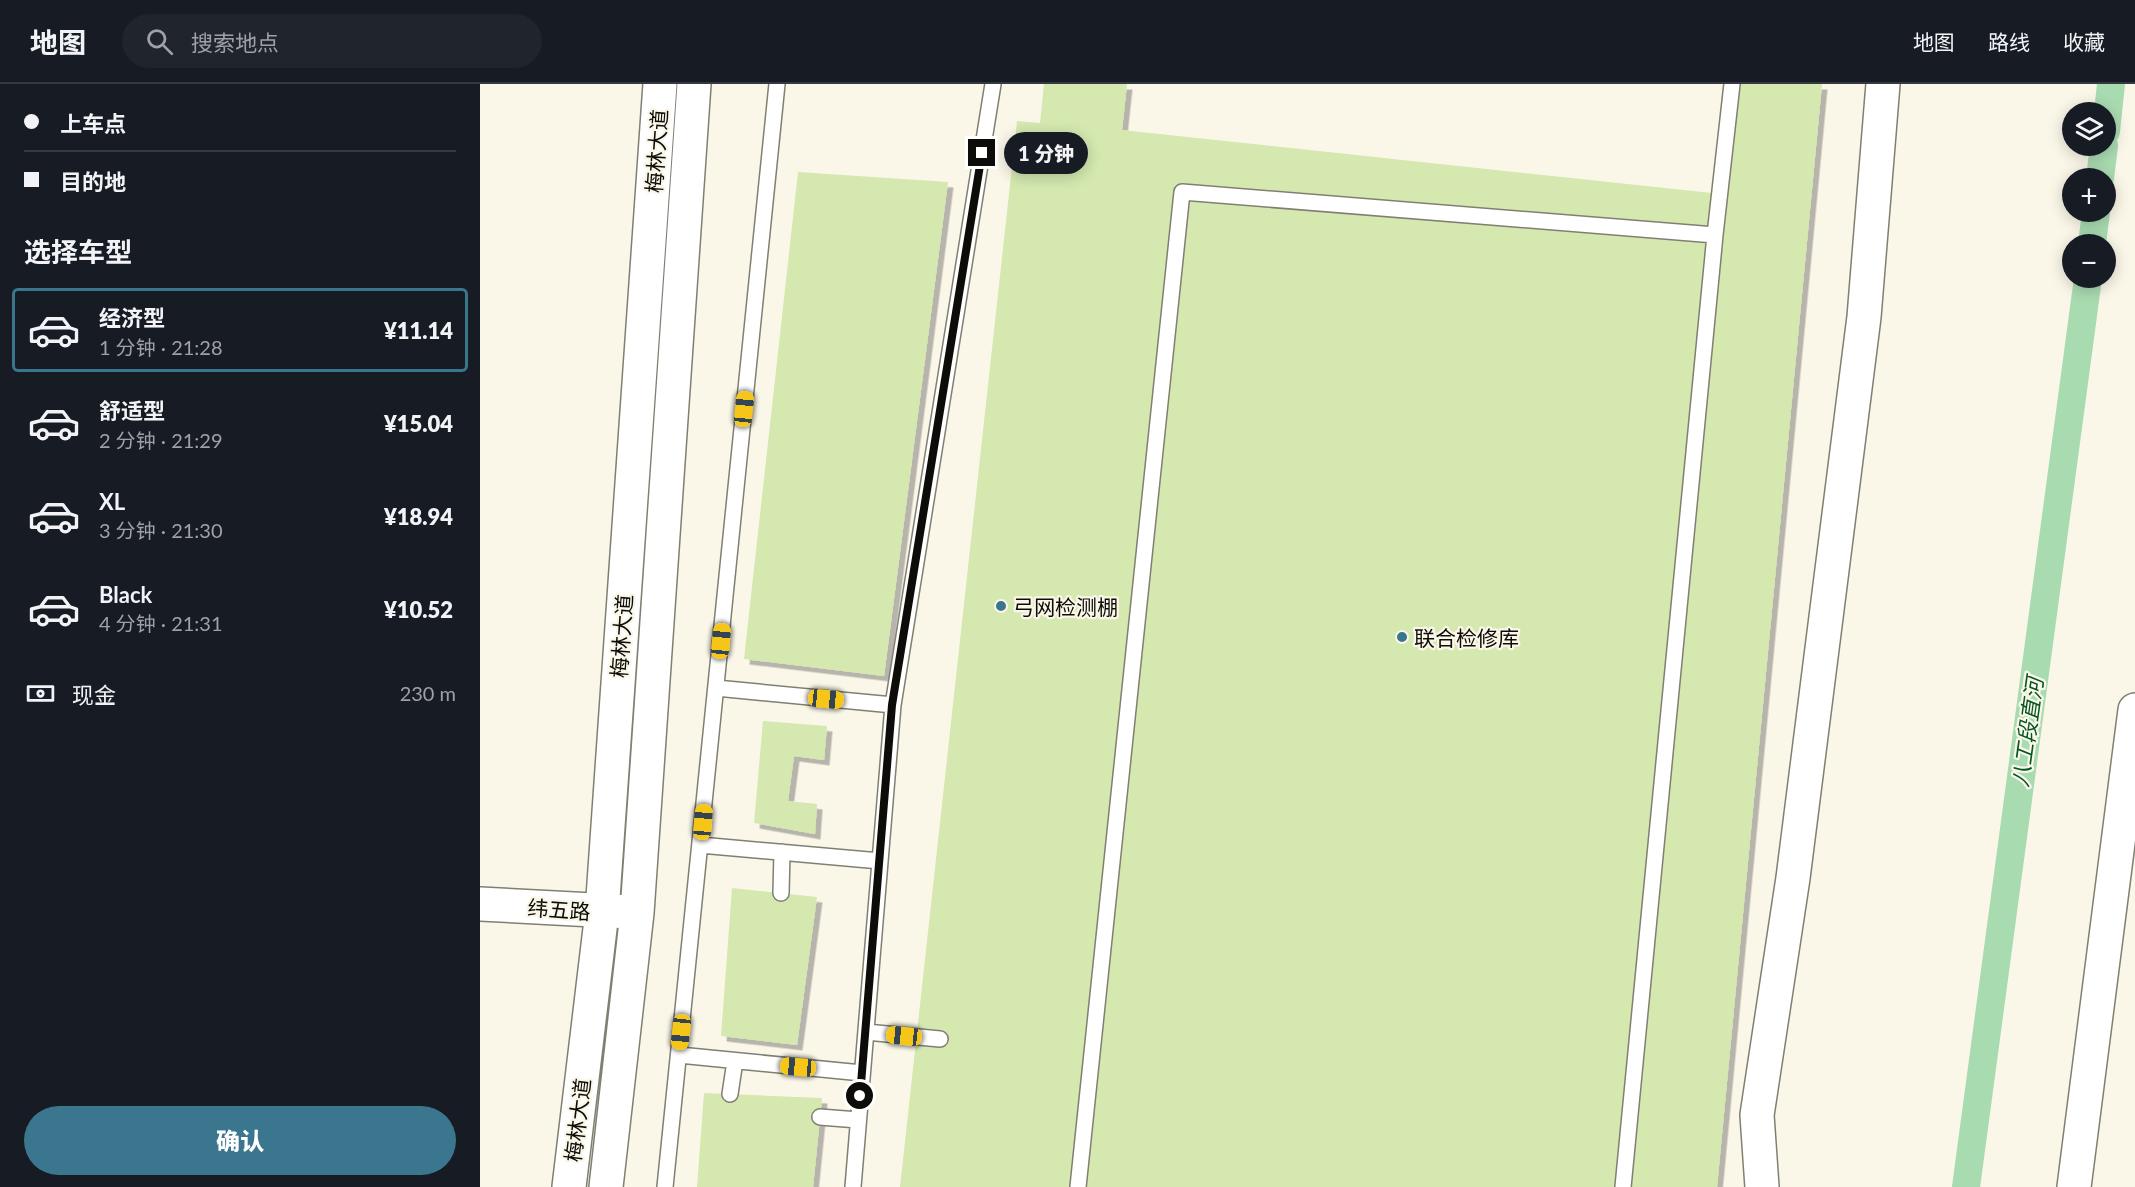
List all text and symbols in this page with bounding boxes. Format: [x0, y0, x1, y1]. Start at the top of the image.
search box [122, 14, 542, 68]
text: 地图 [30, 25, 86, 59]
icon: search [143, 25, 176, 58]
text: 搜索地点 [191, 29, 279, 56]
text: 地图 [1913, 29, 1955, 54]
text: 路线 [1988, 29, 2030, 54]
text: 收藏 [2063, 29, 2105, 54]
map controls [2062, 102, 2116, 288]
button: layers [2062, 102, 2116, 156]
street label: 梅林大道 [641, 108, 671, 194]
text: 上车点 [60, 110, 126, 137]
callout: 1 分钟 [1003, 132, 1087, 174]
route end [968, 139, 995, 166]
text: 1 分钟 [1018, 141, 1074, 165]
text: 目的地 [60, 168, 126, 195]
button: + [2062, 168, 2116, 222]
button: − [2062, 234, 2116, 288]
text: 选择车型 [24, 235, 132, 268]
icon: car [27, 303, 81, 357]
text: 经济型 [99, 304, 165, 331]
text: ¥11.14 [384, 317, 453, 344]
text: 1 分钟 · 21:28 [99, 335, 223, 359]
car [733, 390, 755, 428]
icon: car [27, 396, 81, 450]
text: 舒适型 [99, 397, 165, 424]
text: ¥15.04 [384, 410, 453, 437]
text: 2 分钟 · 21:29 [99, 428, 223, 452]
text: XL [99, 488, 125, 515]
icon: car [27, 489, 81, 543]
text: ¥18.94 [384, 503, 453, 530]
text: 3 分钟 · 21:30 [99, 518, 223, 542]
text: Black [99, 581, 152, 608]
icon: car [27, 582, 81, 636]
street label: 梅林大道 [606, 593, 636, 679]
place label: 弓网检测棚 [1013, 594, 1118, 619]
text: ¥10.52 [384, 596, 453, 623]
marker: 弓网检测棚 [994, 599, 1008, 613]
text: 4 分钟 · 21:31 [99, 611, 223, 635]
car [710, 622, 732, 660]
place label: 联合检修库 [1414, 625, 1519, 650]
marker: 联合检修库 [1395, 630, 1409, 644]
water label: 八工段直河 [2006, 672, 2049, 788]
icon: cash [24, 677, 57, 710]
text: 现金 [72, 681, 116, 708]
text: 230 m [400, 681, 456, 705]
car [807, 688, 845, 710]
car [692, 803, 714, 841]
street label: 纬五路 [527, 894, 591, 924]
car [670, 1013, 692, 1051]
car [885, 1025, 923, 1047]
car [779, 1056, 817, 1078]
street label: 梅林大道 [559, 1077, 595, 1163]
route start [846, 1082, 873, 1109]
button: 确认 [24, 1106, 456, 1175]

